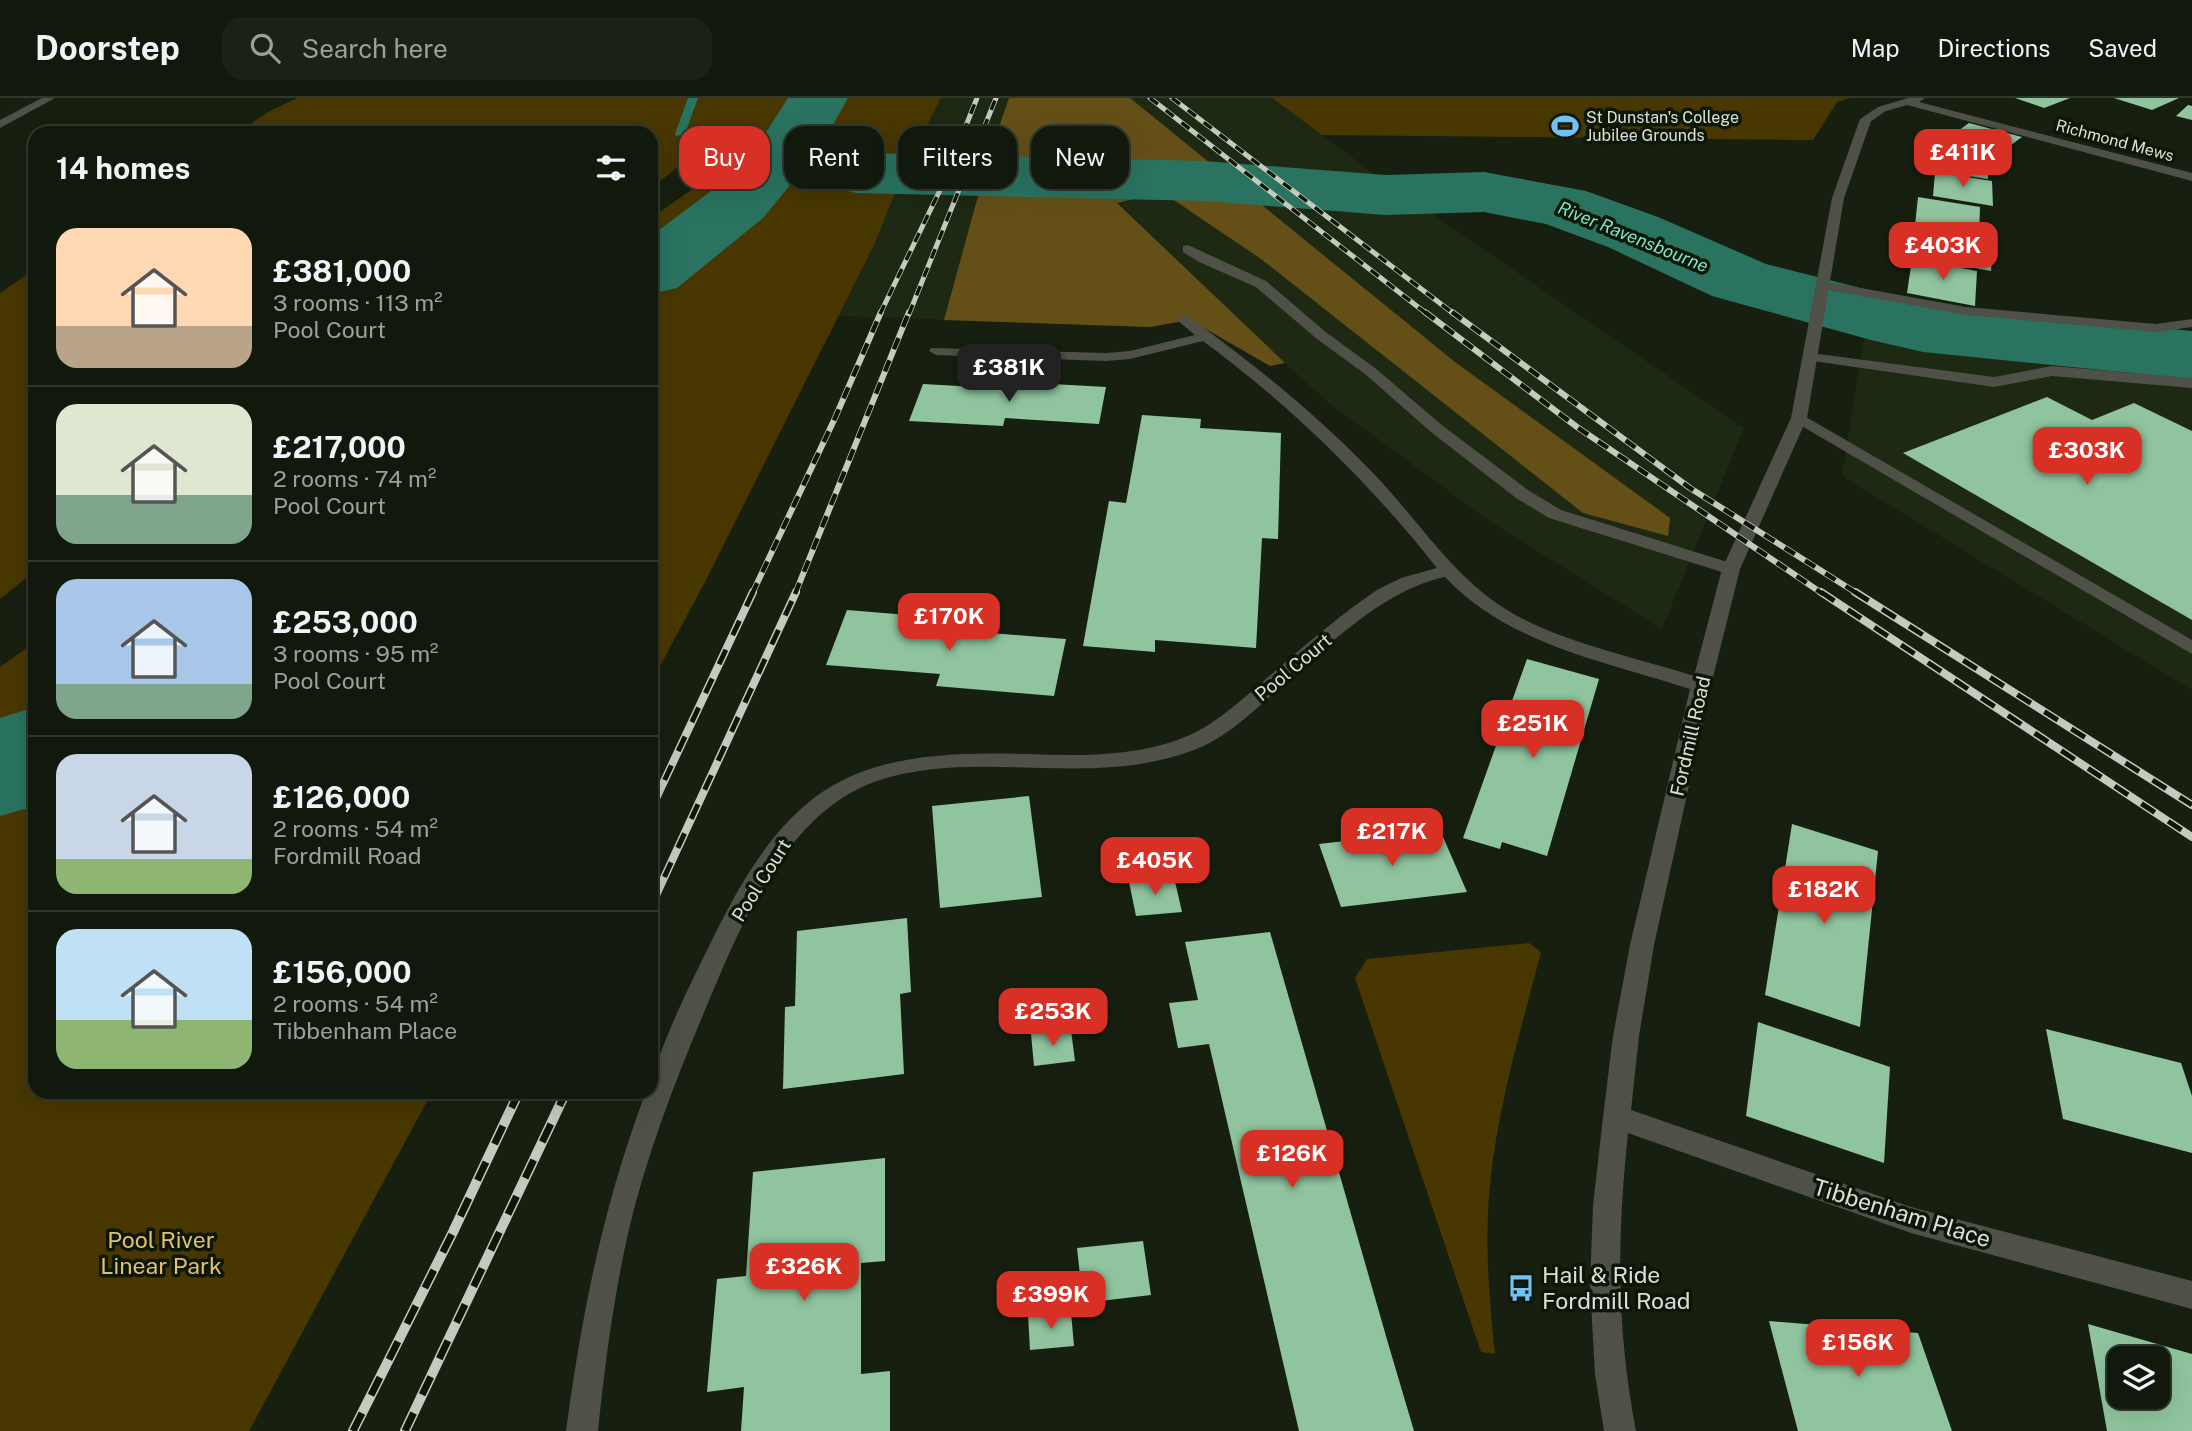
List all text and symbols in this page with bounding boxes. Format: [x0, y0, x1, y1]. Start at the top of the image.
search box [222, 17, 712, 80]
text: Doorstep [35, 29, 180, 67]
icon: search [246, 29, 284, 67]
text: Search here [302, 33, 448, 64]
text: Map [1851, 34, 1900, 62]
text: Directions [1938, 34, 2050, 62]
text: Saved [2088, 34, 2157, 62]
place label: St Dunstan's College Jubilee Grounds [1586, 108, 1739, 145]
sports icon: St Dunstan's College Jubilee Grounds [1550, 111, 1580, 141]
street label: Richmond Mews [2054, 116, 2176, 165]
chip: Buy [679, 126, 770, 189]
chip: Rent [784, 126, 884, 189]
chip: Filters [898, 126, 1017, 189]
chip: New [1031, 126, 1129, 189]
pin: £411K [1914, 130, 2012, 189]
text: £411K [1930, 138, 1996, 165]
icon: filters [592, 149, 630, 187]
text: 14 homes [56, 150, 190, 186]
water label: River Ravensbourne [1555, 197, 1712, 276]
pin: £403K [1894, 222, 1992, 282]
text: £403K [1905, 231, 1981, 258]
text: £381,000 [273, 253, 411, 289]
icon: home [112, 256, 196, 340]
text: 3 rooms · 113 m² [273, 289, 443, 316]
text: Pool Court [273, 316, 386, 343]
pin: £381K [960, 344, 1058, 404]
text: £381K [973, 353, 1045, 380]
pin: £303K [2038, 428, 2136, 487]
text: £217,000 [273, 429, 406, 465]
icon: home [112, 432, 196, 516]
text: £303K [2049, 436, 2125, 463]
text: 2 rooms · 74 m² [273, 465, 436, 492]
text: Pool Court [273, 492, 386, 519]
pin: £170K [900, 594, 998, 653]
text: £170K [914, 602, 984, 629]
text: £253,000 [273, 604, 418, 640]
icon: home [112, 607, 196, 691]
street label: Pool Court [1250, 629, 1336, 705]
text: 3 rooms · 95 m² [273, 640, 439, 667]
text: Pool Court [273, 667, 386, 694]
street label: Fordmill Road [1665, 674, 1715, 798]
pin: £251K [1484, 700, 1582, 760]
text: £251K [1497, 709, 1569, 736]
text: £126,000 [273, 779, 410, 815]
icon: home [112, 782, 196, 866]
pin: £217K [1343, 808, 1441, 868]
text: 2 rooms · 54 m² [273, 815, 438, 842]
text: £217K [1357, 817, 1427, 844]
street label: Pool Court [727, 835, 795, 925]
pin: £405K [1106, 838, 1204, 897]
text: Fordmill Road [273, 842, 421, 869]
text: £405K [1117, 846, 1193, 873]
pin: £182K [1775, 866, 1873, 926]
text: £182K [1788, 875, 1860, 902]
text: £156,000 [273, 954, 411, 990]
icon: home [112, 957, 196, 1041]
pin: £253K [1004, 988, 1102, 1048]
text: 2 rooms · 54 m² [273, 990, 438, 1017]
text: £253K [1015, 997, 1091, 1024]
text: Tibbenham Place [273, 1017, 457, 1044]
pin: £126K [1243, 1130, 1341, 1190]
text: £126K [1256, 1139, 1328, 1166]
street label: Tibbenham Place [1810, 1173, 1994, 1252]
park label: Pool River Linear Park [100, 1226, 222, 1279]
pin: £326K [755, 1244, 853, 1303]
text: £326K [766, 1252, 842, 1279]
place label: Hail & Ride Fordmill Road [1542, 1261, 1690, 1314]
pin: £399K [1002, 1272, 1100, 1331]
bus stop icon: Hail & Ride Fordmill Road [1506, 1273, 1536, 1303]
text: £399K [1013, 1280, 1089, 1307]
pin: £156K [1809, 1320, 1907, 1379]
text: £156K [1822, 1328, 1894, 1355]
map controls [2107, 1346, 2170, 1409]
button: layers [2107, 1346, 2170, 1409]

